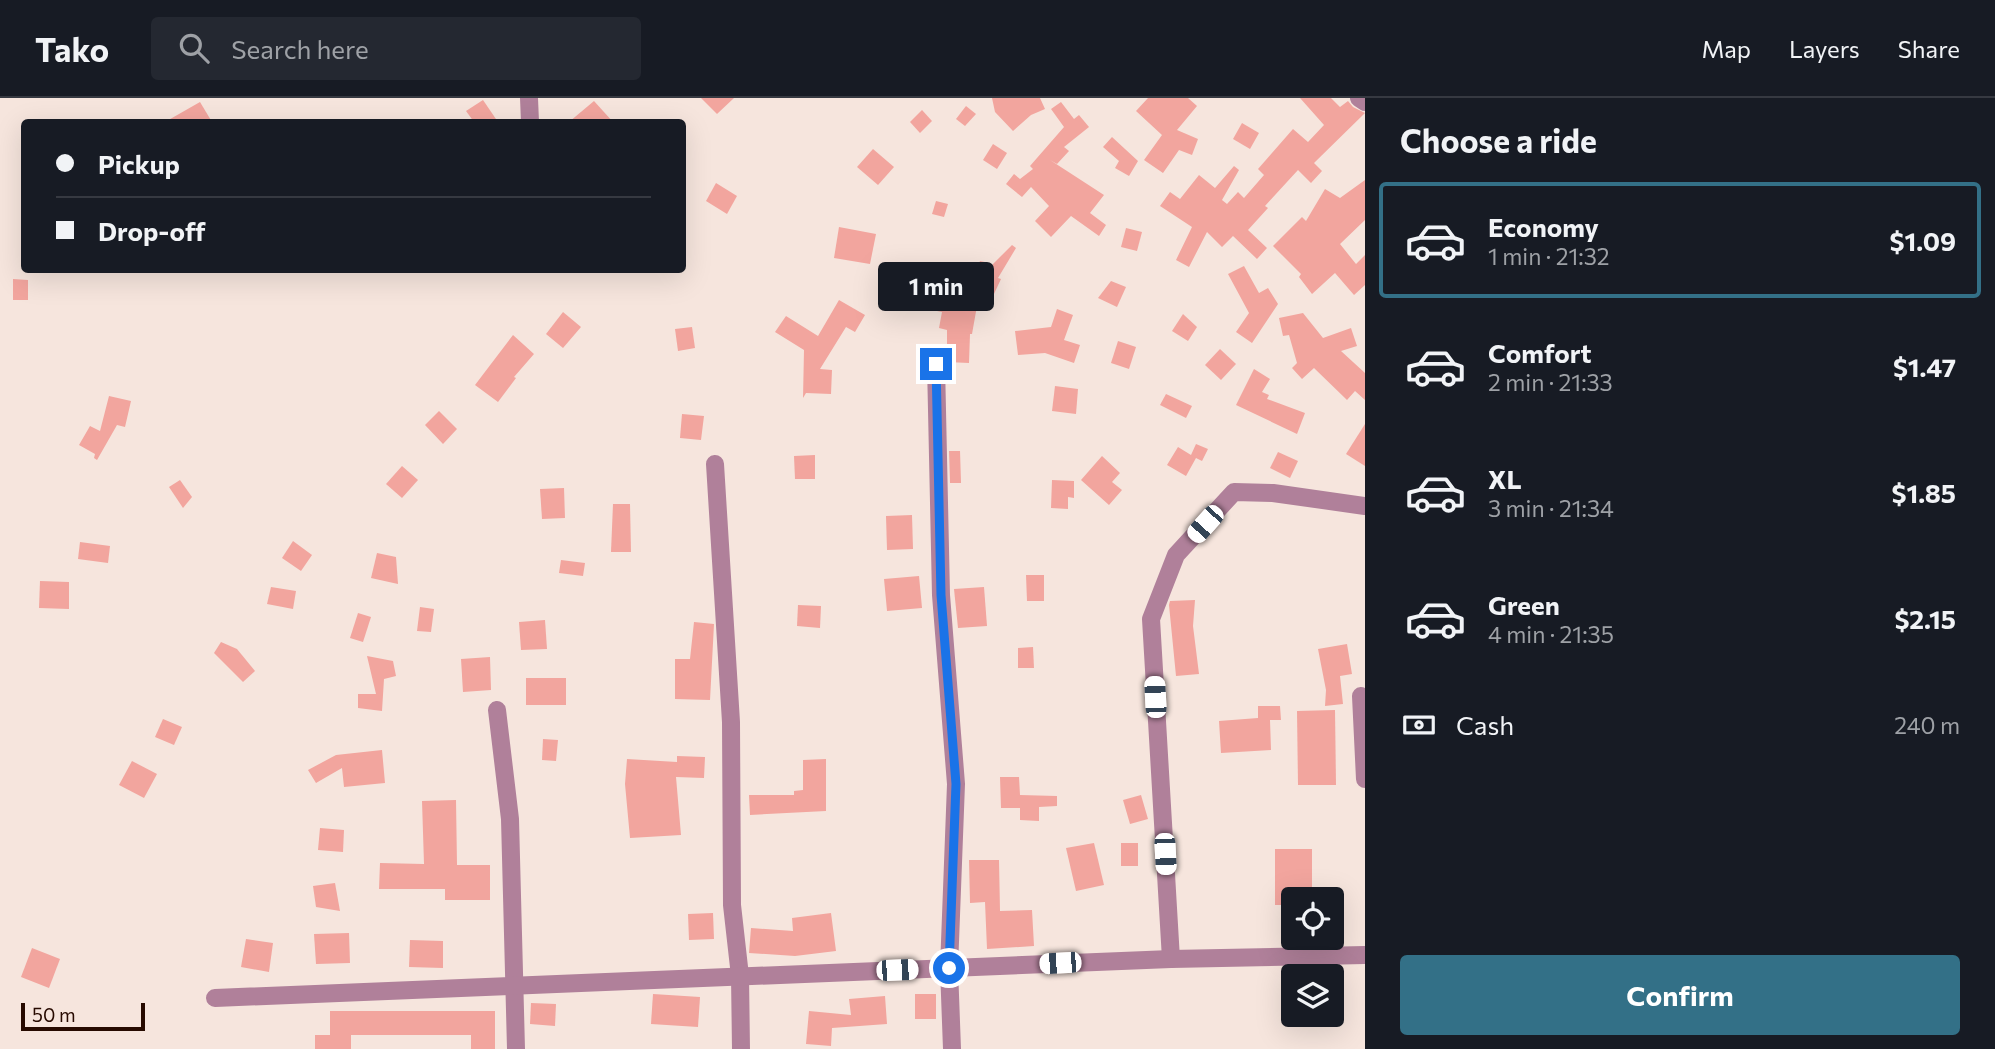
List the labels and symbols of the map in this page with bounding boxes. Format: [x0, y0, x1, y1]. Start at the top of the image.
callout: 1 min [878, 262, 994, 312]
route end [920, 348, 952, 380]
car [1184, 501, 1227, 547]
car [1144, 675, 1167, 719]
car [1154, 832, 1177, 876]
car [1039, 951, 1082, 975]
route start [933, 952, 965, 984]
car [876, 959, 919, 981]
scale bar [21, 1000, 145, 1032]

